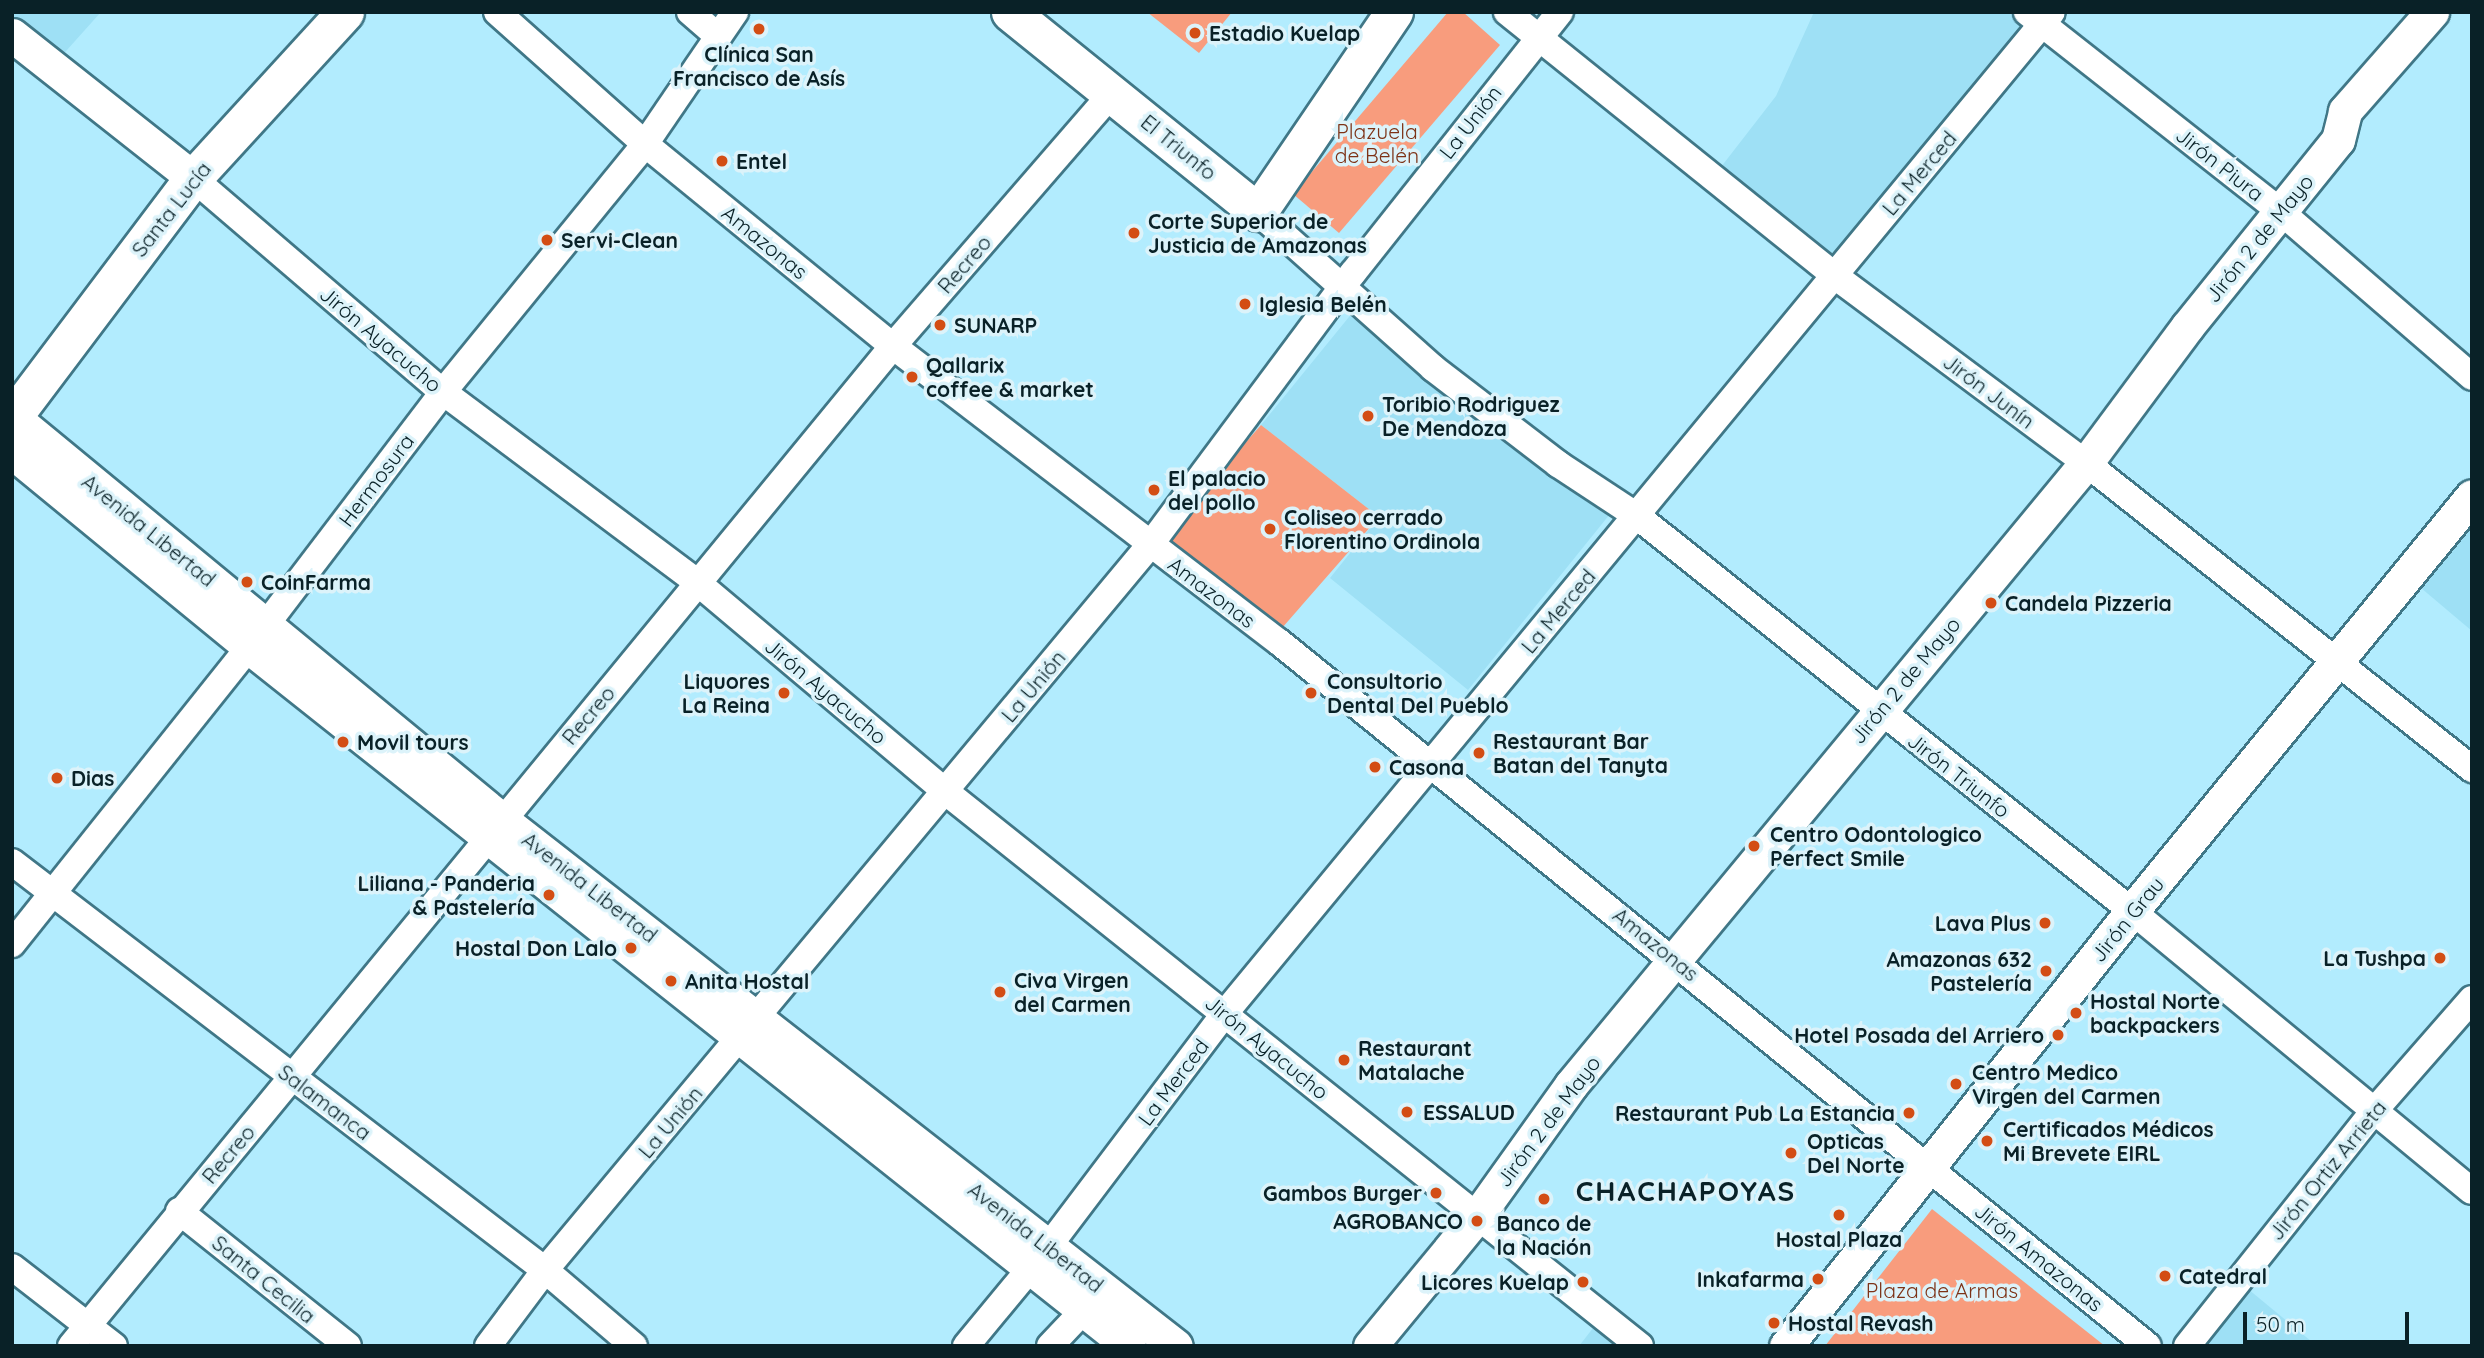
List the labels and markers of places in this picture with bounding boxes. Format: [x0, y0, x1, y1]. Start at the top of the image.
marker: Clínica San Francisco de Asís [749, 19, 769, 39]
place label: Estadio Kuelap [1209, 20, 1360, 46]
marker: Estadio Kuelap [1187, 25, 1203, 41]
place label: Clínica San Francisco de Asís [673, 41, 845, 91]
place label: Entel [736, 148, 787, 174]
marker: Entel [714, 153, 730, 169]
place label: Corte Superior de Justicia de Amazonas [1148, 208, 1367, 258]
marker: Corte Superior de Justicia de Amazonas [1126, 225, 1142, 241]
place label: Servi-Clean [561, 227, 678, 253]
marker: Servi-Clean [539, 232, 555, 248]
place label: Iglesia Belén [1259, 291, 1387, 317]
marker: Iglesia Belén [1237, 296, 1253, 312]
place label: SUNARP [954, 312, 1037, 338]
marker: SUNARP [932, 317, 948, 333]
place label: Qallarix coffee & market [926, 352, 1094, 402]
marker: Qallarix coffee & market [904, 369, 920, 385]
place label: Toribio Rodriguez De Mendoza [1382, 391, 1560, 441]
marker: Toribio Rodriguez De Mendoza [1360, 408, 1376, 424]
place label: El palacio del pollo [1168, 465, 1266, 515]
marker: El palacio del pollo [1146, 482, 1162, 498]
place label: Coliseo cerrado Florentino Ordinola [1284, 504, 1480, 554]
marker: Coliseo cerrado Florentino Ordinola [1262, 521, 1278, 537]
place label: CoinFarma [261, 569, 371, 595]
marker: CoinFarma [239, 574, 255, 590]
place label: Candela Pizzeria [2005, 590, 2172, 616]
marker: Candela Pizzeria [1983, 595, 1999, 611]
place label: Liquores La Reina [682, 668, 770, 718]
place label: Consultorio Dental Del Pueblo [1327, 668, 1509, 718]
marker: Consultorio Dental Del Pueblo [1301, 683, 1321, 703]
marker: Liquores La Reina [776, 685, 792, 701]
place label: Restaurant Bar Batan del Tanyta [1493, 728, 1668, 778]
place label: Movil tours [357, 729, 469, 755]
marker: Movil tours [335, 734, 351, 750]
marker: Restaurant Bar Batan del Tanyta [1471, 745, 1487, 761]
place label: Casona [1389, 754, 1464, 780]
marker: Casona [1367, 759, 1383, 775]
place label: Dias [71, 765, 114, 791]
marker: Dias [49, 770, 65, 786]
place label: Centro Odontologico Perfect Smile [1770, 821, 1982, 871]
marker: Centro Odontologico Perfect Smile [1744, 836, 1764, 856]
place label: Liliana - Panderia & Pastelería [358, 870, 535, 920]
marker: Liliana - Panderia & Pastelería [541, 887, 557, 903]
place label: Lava Plus [1935, 910, 2031, 936]
marker: Lava Plus [2037, 915, 2053, 931]
place label: Hostal Don Lalo [455, 935, 617, 961]
marker: Hostal Don Lalo [623, 940, 639, 956]
place label: La Tushpa [2323, 945, 2426, 971]
place label: Amazonas 632 Pastelería [1886, 946, 2032, 996]
marker: La Tushpa [2432, 950, 2448, 966]
marker: Amazonas 632 Pastelería [2038, 963, 2054, 979]
place label: Civa Virgen del Carmen [1014, 967, 1131, 1017]
place label: Anita Hostal [685, 968, 809, 994]
marker: Anita Hostal [663, 973, 679, 989]
marker: Civa Virgen del Carmen [992, 984, 1008, 1000]
place label: Hostal Norte backpackers [2090, 988, 2220, 1038]
marker: Hostal Norte backpackers [2068, 1005, 2084, 1021]
place label: Hotel Posada del Arriero [1794, 1022, 2044, 1048]
marker: Hotel Posada del Arriero [2050, 1027, 2066, 1043]
place label: Restaurant Matalache [1358, 1035, 1472, 1085]
marker: Restaurant Matalache [1336, 1052, 1352, 1068]
place label: Centro Medico Virgen del Carmen [1972, 1059, 2161, 1109]
marker: Centro Medico Virgen del Carmen [1946, 1074, 1966, 1094]
place label: ESSALUD [1423, 1099, 1515, 1125]
place label: Restaurant Pub La Estancia [1615, 1100, 1895, 1126]
marker: ESSALUD [1397, 1102, 1417, 1122]
marker: Restaurant Pub La Estancia [1901, 1105, 1917, 1121]
place label: Certificados Médicos Mi Brevete EIRL [2003, 1116, 2214, 1166]
place label: Opticas Del Norte [1807, 1128, 1905, 1178]
marker: Certificados Médicos Mi Brevete EIRL [1977, 1131, 1997, 1151]
marker: Opticas Del Norte [1781, 1143, 1801, 1163]
place label: Gambos Burger [1263, 1180, 1422, 1206]
marker: Gambos Burger [1428, 1185, 1444, 1201]
marker: Banco de la Nación [1536, 1191, 1552, 1207]
marker: Hostal Plaza [1831, 1207, 1847, 1223]
place label: AGROBANCO [1333, 1208, 1463, 1234]
place label: Banco de la Nación [1497, 1210, 1591, 1260]
marker: AGROBANCO [1469, 1213, 1485, 1229]
place label: Hostal Plaza [1776, 1226, 1902, 1252]
place label: Catedral [2179, 1263, 2267, 1289]
place label: Inkafarma [1697, 1266, 1804, 1292]
marker: Catedral [2157, 1268, 2173, 1284]
place label: Licores Kuelap [1421, 1269, 1569, 1295]
marker: Inkafarma [1810, 1271, 1826, 1287]
marker: Licores Kuelap [1575, 1274, 1591, 1290]
place label: Hostal Revash [1788, 1310, 1934, 1336]
marker: Hostal Revash [1766, 1315, 1782, 1331]

